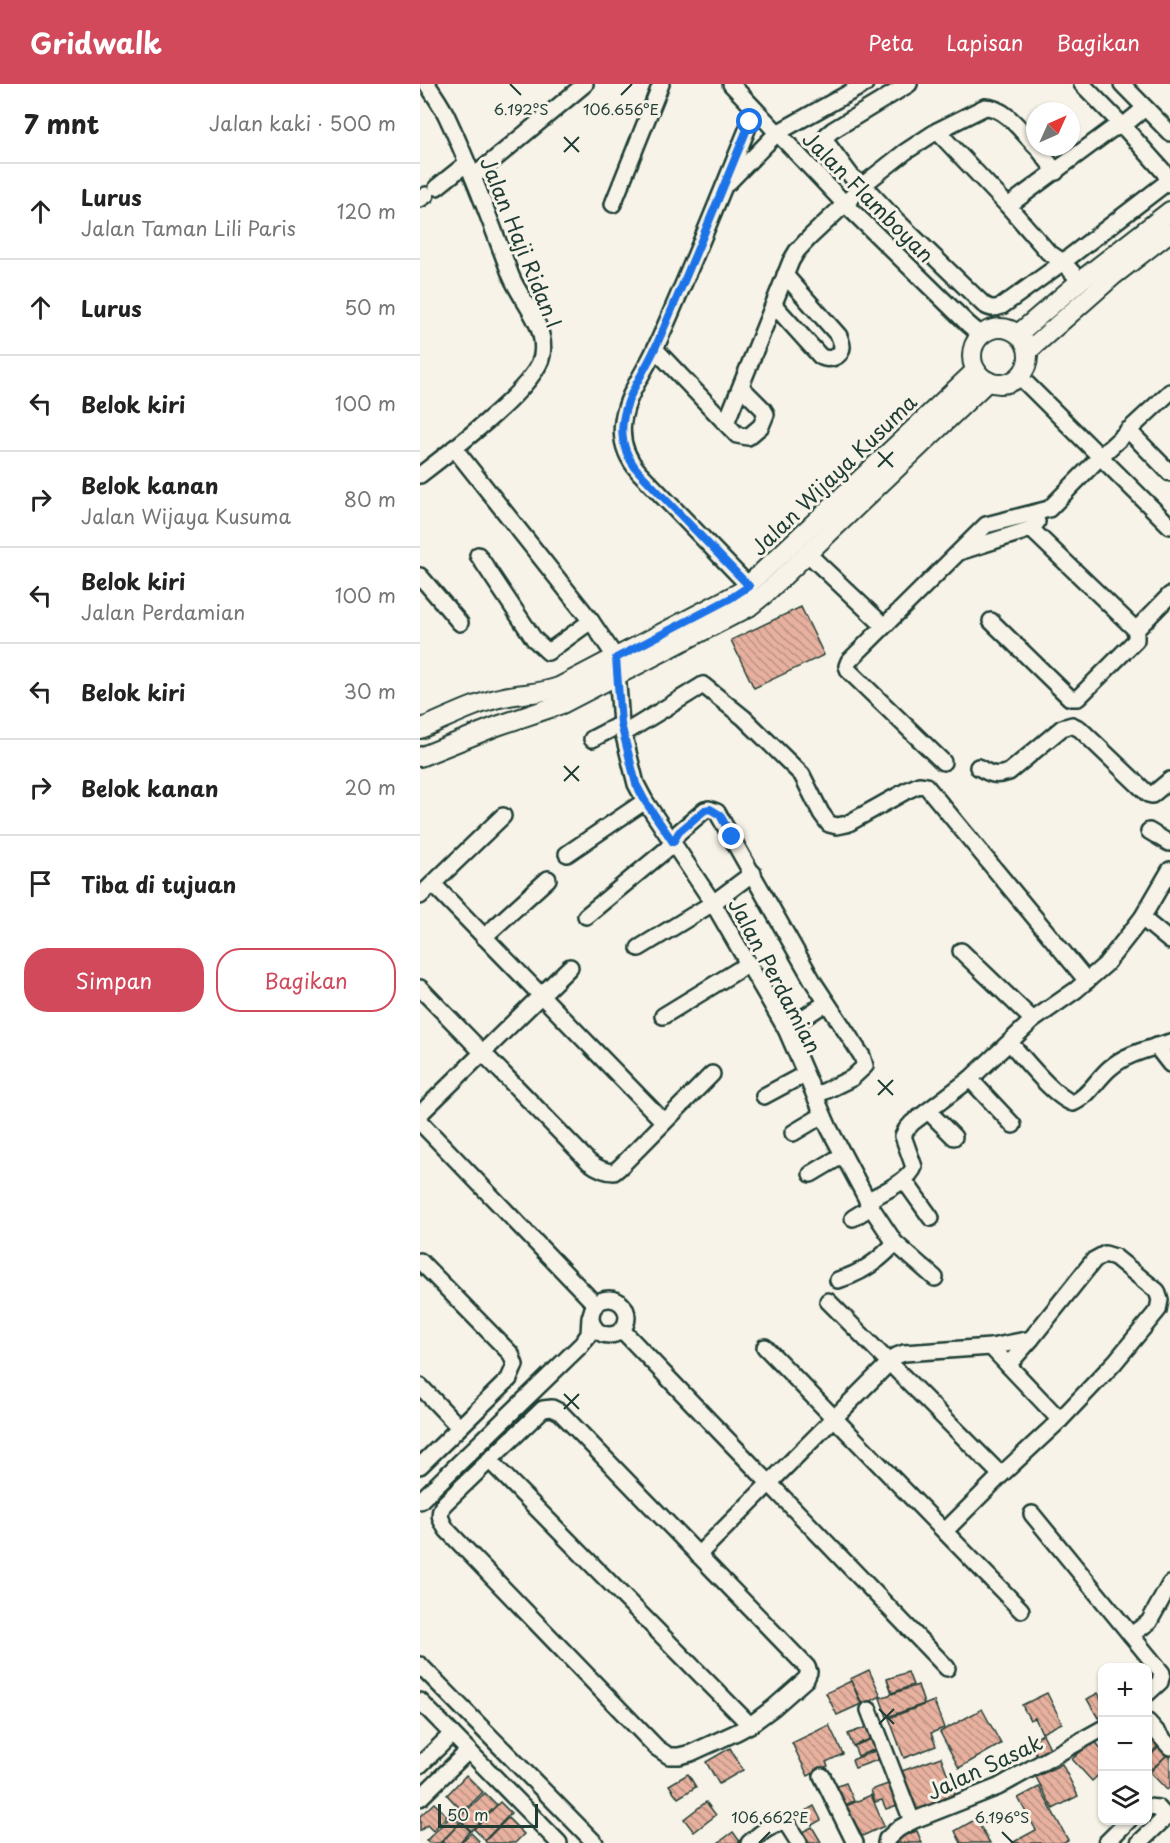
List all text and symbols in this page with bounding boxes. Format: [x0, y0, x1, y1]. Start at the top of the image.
text: Gridwalk [30, 21, 162, 64]
text: Peta [868, 26, 913, 58]
text: Lapisan [946, 26, 1024, 58]
text: Bagikan [1057, 26, 1140, 58]
text: 6.192°S [493, 97, 549, 120]
text: 106.656°E [583, 97, 659, 120]
north arrow [1026, 102, 1080, 156]
text: 7 mnt [24, 104, 99, 143]
text: Jalan kaki · 500 m [209, 108, 396, 138]
route start [736, 108, 762, 134]
street label: Jalan Flamboyan [796, 123, 942, 269]
street label: Jalan Haji Ridan I [473, 151, 571, 333]
text: Lurus [81, 180, 142, 213]
icon: ahead [24, 195, 57, 228]
text: 120 m [337, 196, 396, 226]
text: Jalan Taman Lili Paris [81, 213, 296, 243]
icon: ahead [24, 291, 57, 324]
text: Lurus [81, 291, 142, 324]
text: 50 m [344, 292, 396, 322]
street label: Jalan Wijaya Kusuma [743, 386, 923, 562]
icon: left [24, 387, 57, 420]
text: Belok kiri [81, 387, 185, 420]
text: 100 m [335, 388, 396, 418]
text: Belok kanan [81, 468, 218, 501]
icon: right [24, 483, 57, 516]
text: 80 m [344, 484, 396, 514]
text: Jalan Wijaya Kusuma [81, 501, 291, 531]
text: Belok kiri [81, 564, 185, 597]
icon: left [24, 579, 57, 612]
text: 100 m [335, 580, 396, 610]
text: Jalan Perdamian [81, 597, 245, 627]
icon: left [24, 675, 57, 708]
text: Belok kiri [81, 675, 185, 708]
text: 30 m [343, 676, 396, 706]
icon: right [24, 771, 57, 804]
text: Belok kanan [81, 771, 218, 804]
text: 20 m [344, 772, 396, 802]
route end [718, 823, 744, 849]
icon: arrive [24, 867, 57, 900]
text: Tiba di tujuan [81, 867, 236, 900]
street label: Jalan Perdamian [721, 891, 831, 1059]
button: Simpan [24, 948, 204, 1012]
button: Bagikan [216, 948, 396, 1012]
map controls [1098, 1663, 1152, 1825]
button: + [1098, 1663, 1152, 1717]
button: − [1098, 1717, 1152, 1771]
street label: Jalan Sasak [921, 1725, 1047, 1807]
button: layers [1098, 1771, 1152, 1825]
scale bar [438, 1801, 538, 1828]
text: 50 m [447, 1802, 488, 1826]
text: 106.662°E [731, 1805, 809, 1828]
text: 6.196°S [975, 1805, 1029, 1828]

